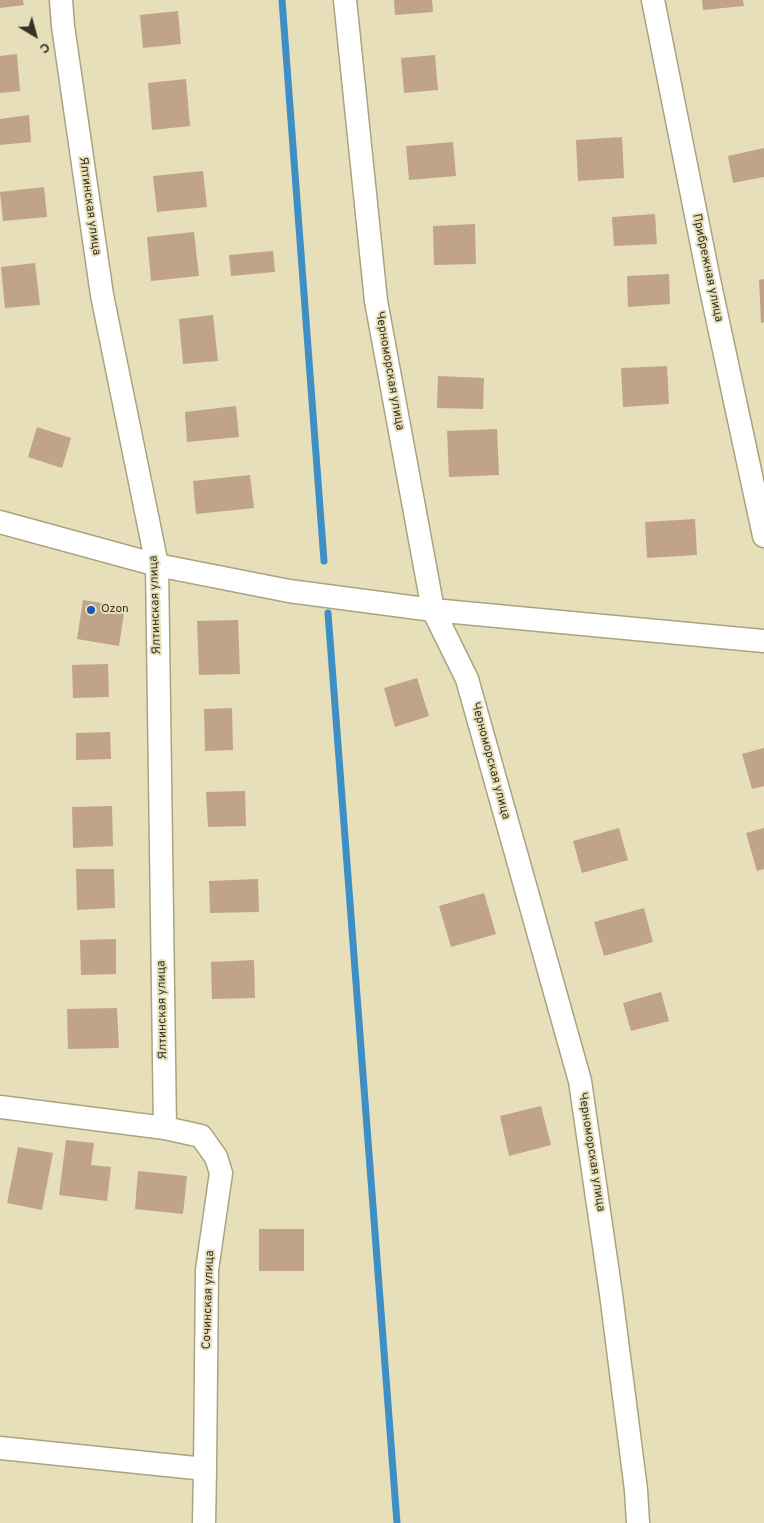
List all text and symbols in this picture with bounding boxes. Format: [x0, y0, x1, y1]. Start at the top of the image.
north arrow [10, 10, 60, 60]
text: С [36, 38, 53, 57]
street label: Ялтинская улица [75, 156, 103, 256]
street label: Прибрежная улица [688, 213, 726, 323]
street label: Черноморская улица [371, 310, 407, 432]
street label: Ялтинская улица [147, 555, 165, 655]
place label: Ozon [101, 603, 129, 617]
marker: Ozon [85, 604, 97, 616]
street label: Черноморская улица [467, 701, 513, 821]
street label: Ялтинская улица [155, 960, 171, 1060]
street label: Черноморская улица [574, 1091, 608, 1213]
street label: Сочинская улица [200, 1250, 218, 1350]

